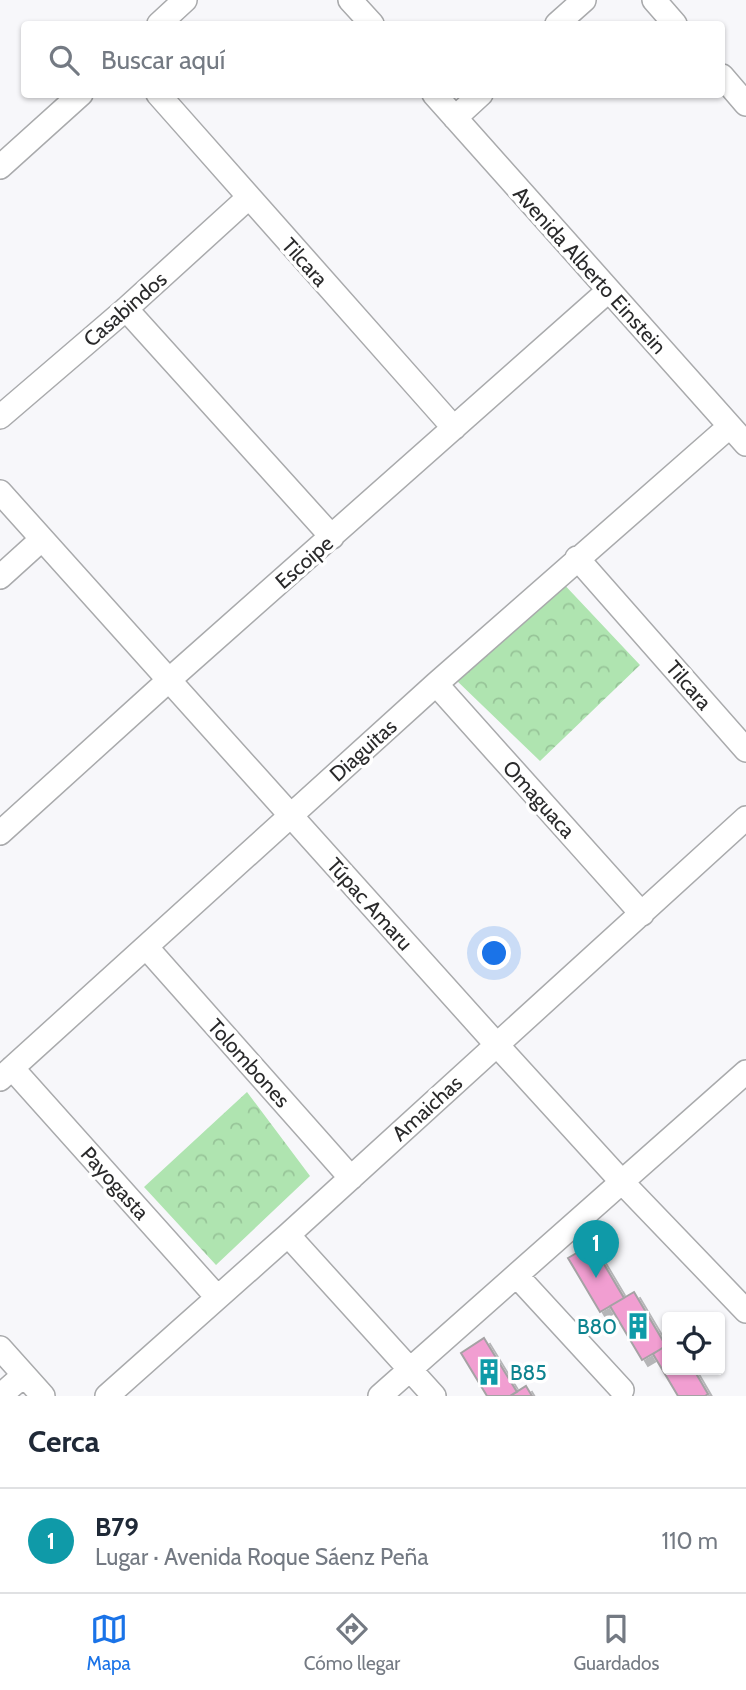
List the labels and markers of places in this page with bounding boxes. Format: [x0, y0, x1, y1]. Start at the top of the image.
pin: 1 [573, 1220, 619, 1278]
building icon: B80 [623, 1311, 653, 1341]
place label: B80 [577, 1314, 617, 1339]
building icon: B85 [474, 1357, 504, 1387]
place label: B85 [510, 1360, 547, 1385]

